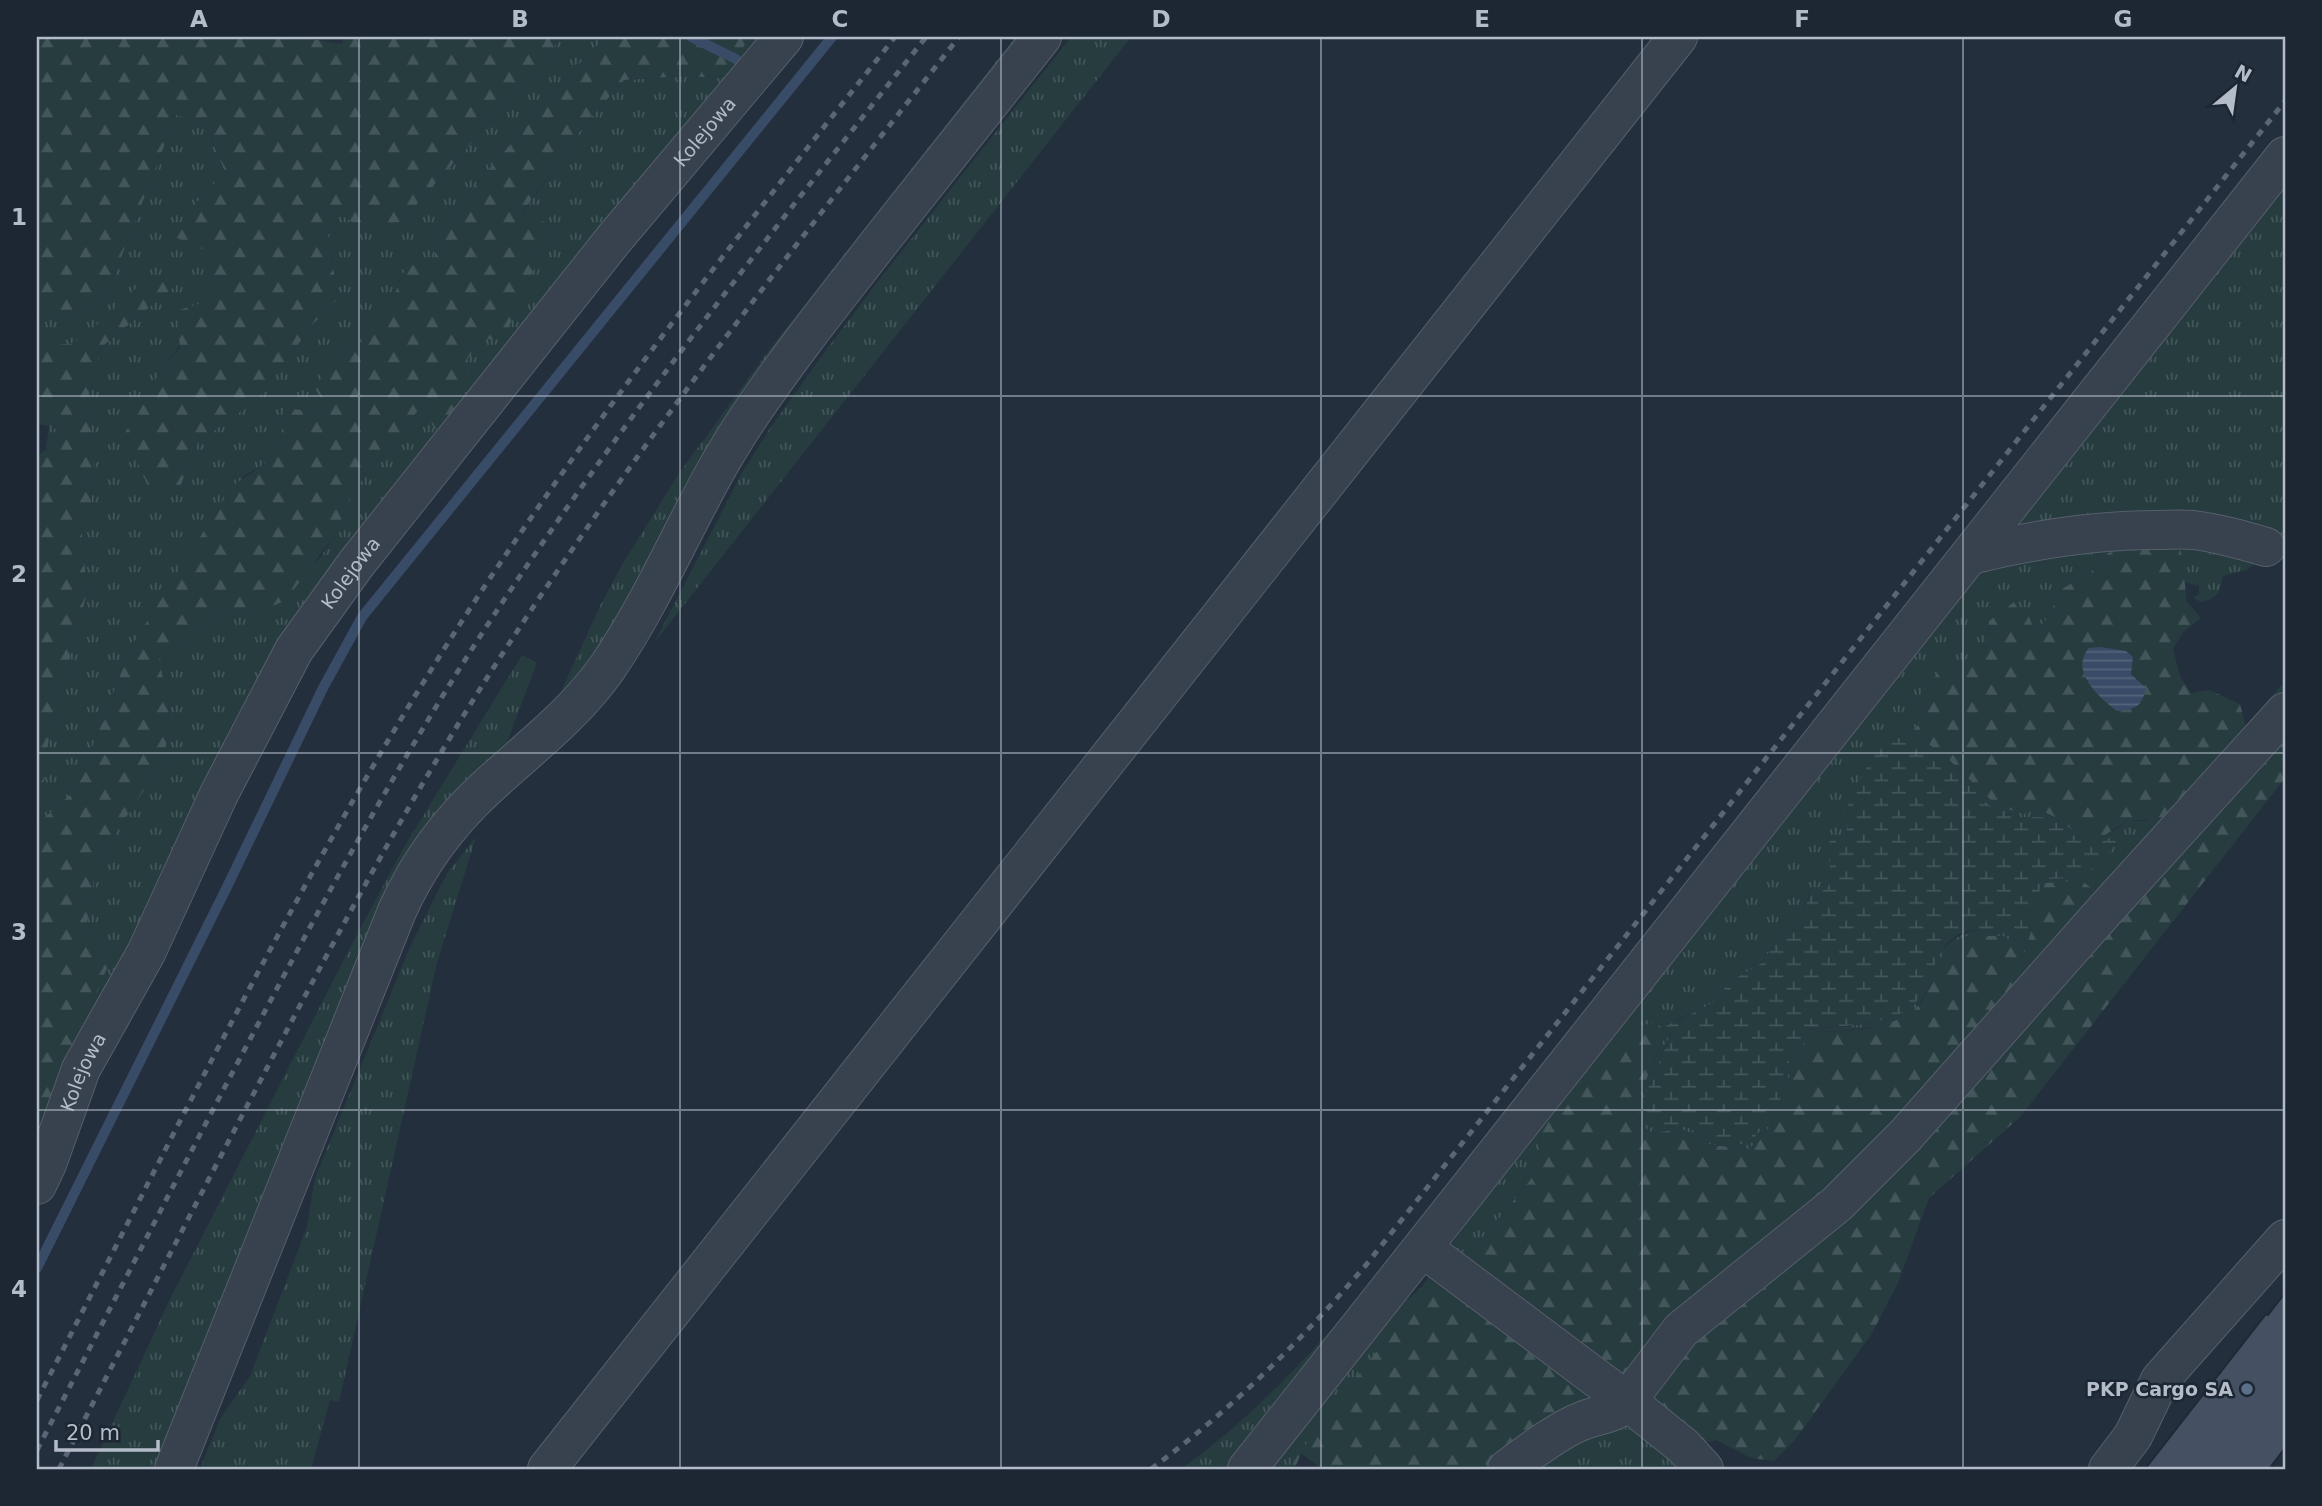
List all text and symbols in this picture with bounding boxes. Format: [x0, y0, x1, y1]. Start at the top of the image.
text: A [190, 6, 208, 32]
text: B [511, 6, 529, 32]
text: C [832, 6, 848, 32]
text: D [1151, 6, 1171, 32]
text: E [1474, 6, 1490, 32]
text: F [1794, 6, 1810, 32]
text: G [2114, 6, 2132, 32]
north arrow [2200, 52, 2270, 122]
text: N [2231, 60, 2256, 87]
street label: Kolejowa [669, 92, 740, 171]
text: 1 [11, 204, 27, 230]
street label: Kolejowa [316, 532, 384, 613]
text: 2 [11, 561, 27, 587]
text: 3 [11, 919, 27, 945]
street label: Kolejowa [56, 1029, 110, 1114]
text: 4 [11, 1276, 27, 1302]
place label: PKP Cargo SA [2086, 1378, 2233, 1400]
marker: PKP Cargo SA [2239, 1381, 2255, 1397]
scale bar [56, 1408, 158, 1452]
text: 20 m [66, 1421, 120, 1445]

